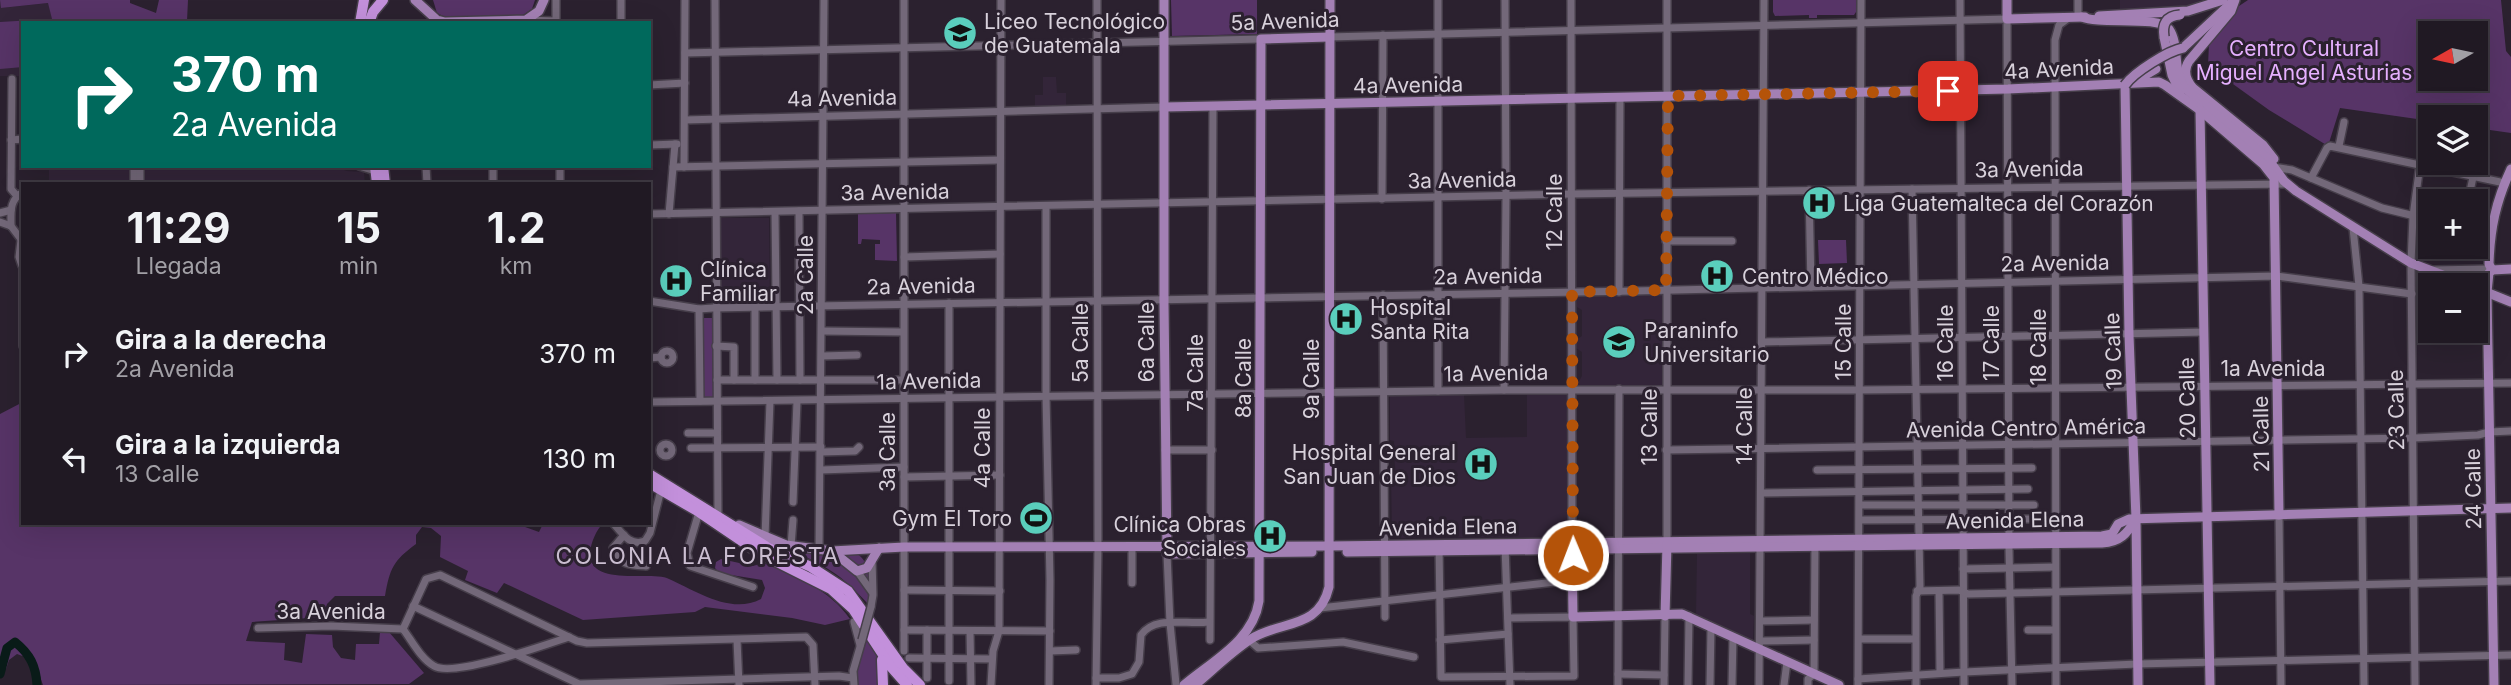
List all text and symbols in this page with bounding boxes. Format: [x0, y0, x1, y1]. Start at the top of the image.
street label: 5a Avenida [1230, 7, 1340, 35]
place label: Liceo Tecnológico de Guatemala [984, 9, 1165, 58]
school or university icon: Liceo Tecnológico de Guatemala [941, 14, 979, 52]
north arrow [2418, 21, 2488, 91]
map controls [2418, 21, 2488, 343]
park label: Centro Cultural Miguel Angel Asturias [2196, 36, 2412, 85]
text: 370 m [171, 45, 320, 104]
icon: right [56, 49, 147, 140]
street label: 4a Avenida [2003, 54, 2115, 84]
pin [1918, 61, 1978, 121]
street label: 4a Avenida [1353, 72, 1463, 98]
icon: arrive [1929, 72, 1967, 110]
street label: 4a Avenida [787, 85, 897, 111]
text: 2a Avenida [171, 105, 338, 144]
button: layers [2418, 105, 2488, 175]
street label: 3a Avenida [1974, 156, 2084, 182]
street label: 3a Avenida [1407, 167, 1517, 193]
street label: 12 Calle [1542, 174, 1567, 250]
street label: 3a Avenida [840, 179, 950, 205]
hospital icon: Liga Guatemalteca del Corazón [1800, 184, 1838, 222]
button: + [2418, 189, 2488, 259]
place label: Liga Guatemalteca del Corazón [1843, 191, 2154, 216]
text: 11:29 [127, 202, 231, 253]
text: 15 [336, 202, 381, 253]
text: 1.2 [487, 202, 545, 253]
street label: 2a Calle [793, 235, 818, 315]
street label: 2a Avenida [2000, 250, 2110, 276]
text: Llegada [136, 252, 222, 280]
text: min [339, 252, 378, 280]
text: km [500, 252, 532, 280]
place label: Clínica Familiar [700, 257, 777, 306]
hospital icon: Centro Médico [1698, 257, 1736, 295]
hospital icon: Clínica Familiar [657, 262, 695, 300]
street label: 2a Avenida [1433, 263, 1543, 289]
place label: Centro Médico [1742, 264, 1889, 289]
street label: 2a Avenida [866, 273, 976, 299]
button: − [2418, 273, 2488, 343]
place label: Hospital Santa Rita [1370, 295, 1470, 344]
hospital icon: Hospital Santa Rita [1327, 300, 1365, 338]
street label: 6a Calle [1134, 302, 1159, 382]
street label: 5a Calle [1068, 303, 1093, 383]
street label: 15 Calle [1831, 304, 1856, 380]
street label: 16 Calle [1933, 304, 1958, 382]
street label: 17 Calle [1979, 305, 2004, 381]
street label: 18 Calle [2026, 309, 2051, 386]
street label: 19 Calle [2099, 312, 2127, 390]
place label: Paraninfo Universitario [1644, 318, 1770, 367]
school or university icon: Paraninfo Universitario [1600, 323, 1638, 361]
text: Gira a la derecha [115, 324, 327, 355]
street label: 7a Calle [1183, 334, 1208, 412]
icon: right [56, 335, 94, 373]
text: 370 m [539, 338, 616, 369]
street label: 8a Calle [1231, 338, 1256, 418]
street label: 9a Calle [1299, 339, 1324, 419]
text: 2a Avenida [115, 355, 235, 383]
street label: 1a Avenida [2220, 356, 2326, 381]
street label: 20 Calle [2174, 357, 2200, 439]
street label: 1a Avenida [1443, 360, 1549, 386]
street label: 1a Avenida [876, 368, 982, 394]
street label: 23 Calle [2383, 369, 2409, 451]
street label: 14 Calle [1732, 387, 1757, 465]
street label: 13 Calle [1637, 389, 1662, 465]
street label: 21 Calle [2248, 395, 2274, 473]
street label: 4a Calle [970, 408, 995, 488]
street label: 3a Calle [875, 412, 900, 492]
street label: Avenida Centro América [1906, 413, 2146, 443]
text: Gira a la izquierda [115, 429, 341, 460]
icon: left [56, 440, 94, 478]
place label: Hospital General San Juan de Dios [1283, 440, 1456, 489]
text: 130 m [543, 443, 616, 474]
hospital icon: Hospital General San Juan de Dios [1462, 445, 1500, 483]
street label: 24 Calle [2460, 448, 2486, 530]
text: 13 Calle [115, 460, 199, 488]
sports icon: Gym El Toro [1017, 499, 1055, 537]
place label: Gym El Toro [892, 506, 1012, 531]
street label: Avenida Elena [1945, 506, 2085, 534]
place label: Clínica Obras Sociales [1113, 512, 1246, 561]
street label: Avenida Elena [1378, 513, 1518, 541]
hospital icon: Clínica Obras Sociales [1251, 517, 1289, 555]
position arrow [1536, 518, 1610, 592]
district label: COLONIA LA FORESTA [556, 542, 840, 570]
street label: 3a Avenida [276, 599, 386, 624]

